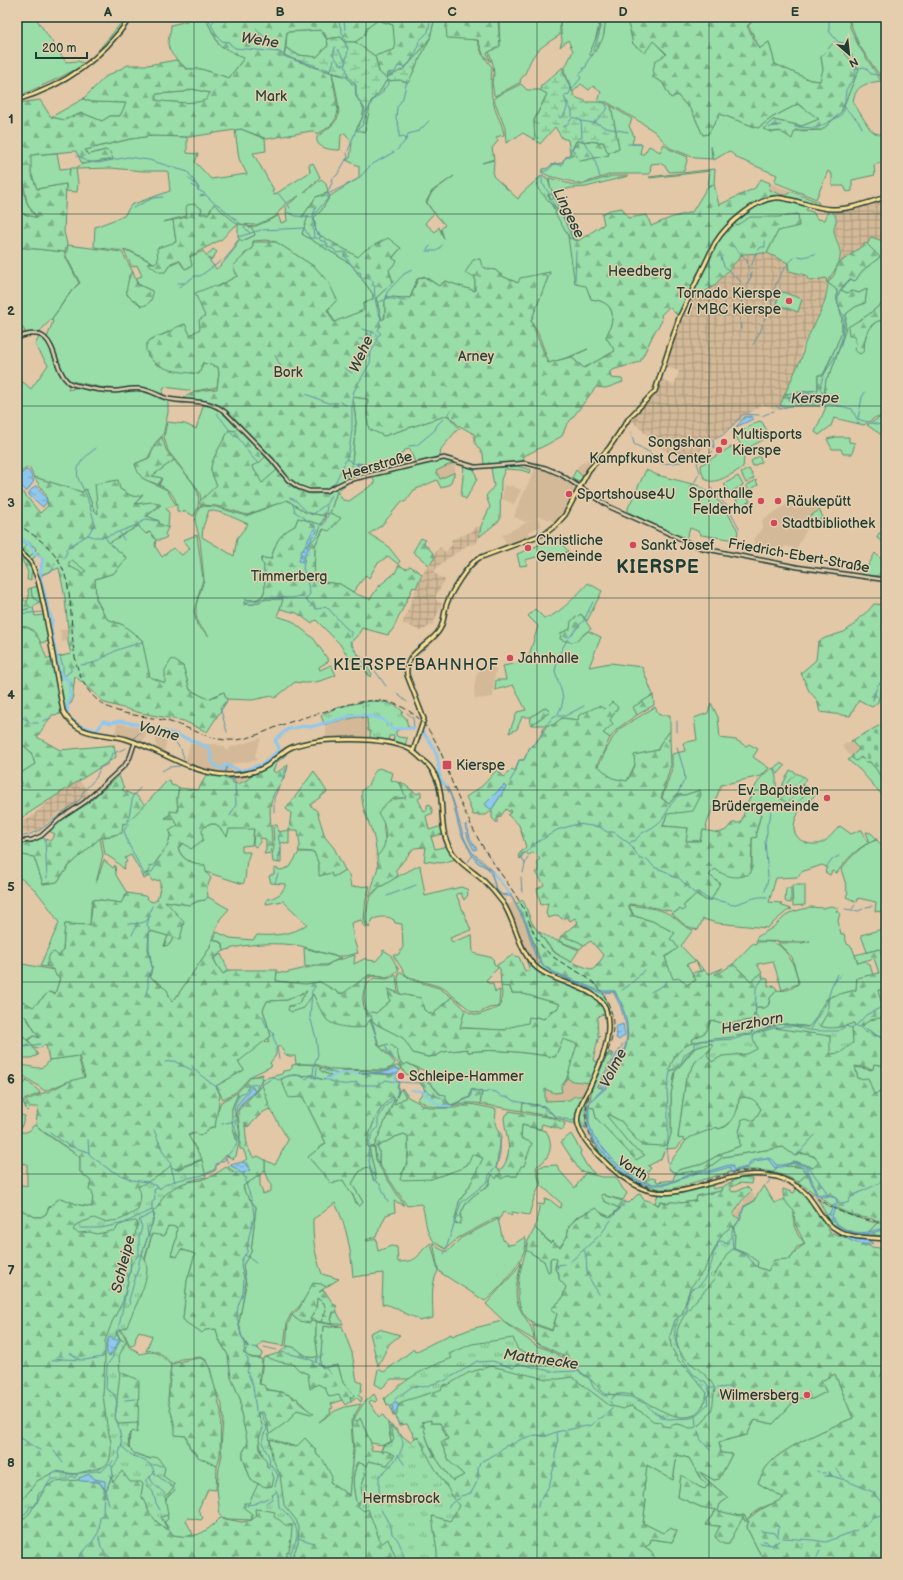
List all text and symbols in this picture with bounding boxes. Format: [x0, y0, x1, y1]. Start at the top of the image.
text: A [103, 4, 112, 20]
text: B [275, 4, 285, 20]
text: C [447, 4, 457, 20]
text: D [618, 4, 628, 20]
text: E [791, 4, 800, 20]
water label: Wehe [239, 28, 281, 53]
scale bar [36, 34, 87, 60]
north arrow [829, 34, 869, 74]
text: 200 m [42, 41, 76, 56]
text: N [847, 55, 860, 70]
park label: Mark [255, 88, 287, 105]
text: 1 [8, 111, 14, 127]
water label: Lingese [548, 185, 589, 242]
park label: Heedberg [608, 263, 672, 280]
place label: Tornado Kierspe / MBC Kierspe [676, 285, 781, 318]
marker: Tornado Kierspe / MBC Kierspe [784, 296, 794, 306]
text: 2 [7, 303, 15, 319]
water label: Wehe [345, 333, 378, 376]
park label: Arney [458, 348, 495, 365]
park label: Bork [273, 364, 303, 381]
water label: Kerspe [791, 389, 840, 408]
place label: Multisports Kierspe [732, 426, 802, 459]
place label: Songshan Kampfkunst Center [589, 434, 712, 467]
marker: Multisports Kierspe [719, 437, 729, 447]
marker: Songshan Kampfkunst Center [714, 445, 724, 455]
street label: Heerstraße [340, 447, 414, 484]
place label: Sporthalle Felderhof [689, 485, 754, 518]
place label: Sportshouse4U [577, 486, 675, 503]
marker: Sportshouse4U [564, 489, 574, 499]
place label: Räukepütt [786, 493, 852, 510]
text: 3 [7, 495, 15, 511]
marker: Sporthalle Felderhof [756, 496, 766, 506]
marker: Räukepütt [773, 496, 783, 506]
place label: Stadtbibliothek [782, 515, 875, 532]
marker: Stadtbibliothek [769, 518, 779, 528]
place label: Christliche Gemeinde [536, 532, 603, 565]
street label: Friedrich-Ebert-Straße [727, 535, 871, 576]
place label: Sankt Josef [641, 537, 715, 554]
marker: Sankt Josef [628, 540, 638, 550]
marker: Christliche Gemeinde [523, 543, 533, 553]
district label: KIERSPE [616, 557, 700, 578]
park label: Timmerberg [251, 568, 327, 585]
place label: Jahnhalle [518, 650, 579, 667]
marker: Jahnhalle [505, 653, 515, 663]
district label: KIERSPE-BAHNHOF [333, 656, 499, 675]
text: 4 [7, 687, 15, 703]
water label: Volme [136, 717, 182, 746]
place label: Kierspe [456, 757, 505, 774]
marker: Kierspe [441, 759, 453, 771]
place label: Ev. Baptisten Brüdergemeinde [712, 782, 819, 815]
marker: Ev. Baptisten Brüdergemeinde [822, 793, 832, 803]
text: 5 [7, 879, 15, 895]
water label: Herzhorn [719, 1008, 785, 1039]
water label: Volme [596, 1045, 631, 1091]
place label: Schleipe-Hammer [409, 1068, 524, 1085]
text: 6 [7, 1071, 15, 1087]
marker: Schleipe-Hammer [396, 1071, 406, 1081]
street label: Vorth [614, 1152, 651, 1185]
water label: Schleipe [107, 1233, 140, 1295]
text: 7 [7, 1263, 15, 1279]
water label: Mattmecke [502, 1345, 580, 1374]
place label: Wilmersberg [720, 1387, 799, 1404]
marker: Wilmersberg [802, 1390, 812, 1400]
text: 8 [7, 1455, 15, 1471]
park label: Hermsbrock [362, 1490, 440, 1507]

